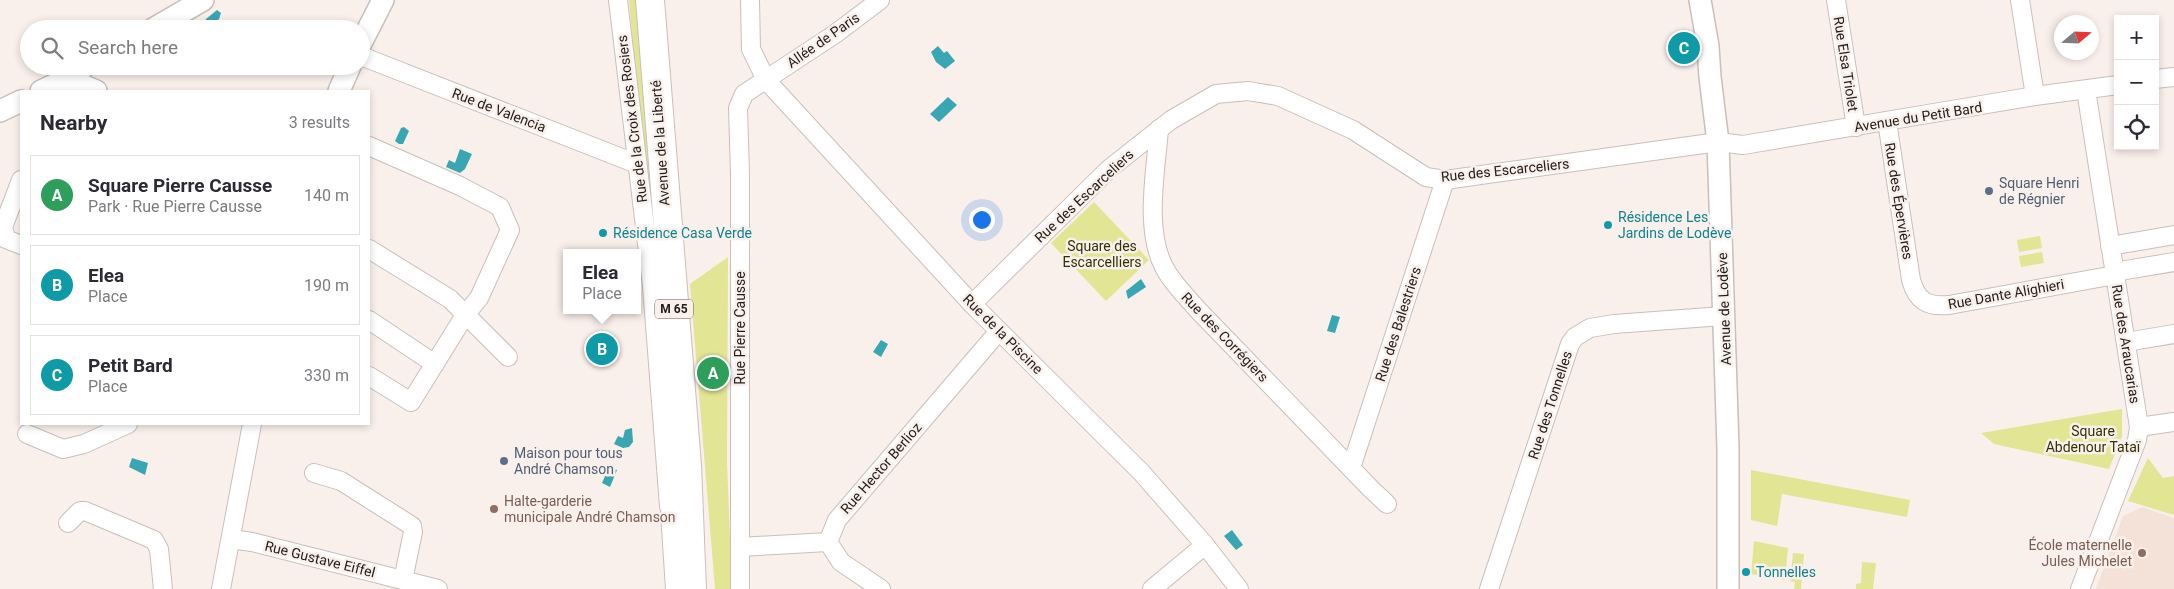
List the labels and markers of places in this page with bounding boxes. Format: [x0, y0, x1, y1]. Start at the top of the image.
pin: C [1668, 29, 1700, 67]
place label: Square Henri de Régnier [1999, 175, 2079, 207]
marker: Square Henri de Régnier [1983, 185, 1995, 197]
place label: Résidence Les Jardins de Lodève [1618, 209, 1731, 241]
marker: Résidence Les Jardins de Lodève [1602, 219, 1614, 231]
place label: Résidence Casa Verde [613, 225, 752, 241]
marker: Résidence Casa Verde [597, 227, 609, 239]
pin: B [586, 330, 618, 368]
pin: A [697, 354, 729, 392]
place label: Maison pour tous André Chamson [514, 445, 623, 477]
marker: Maison pour tous André Chamson [498, 455, 510, 467]
place label: Halte-garderie municipale André Chamson [504, 493, 676, 525]
marker: Halte-garderie municipale André Chamson [488, 503, 500, 515]
place label: École maternelle Jules Michelet [2029, 536, 2132, 569]
marker: École maternelle Jules Michelet [2136, 547, 2148, 559]
place label: Tonnelles [1756, 564, 1816, 580]
marker: Tonnelles [1740, 566, 1752, 578]

